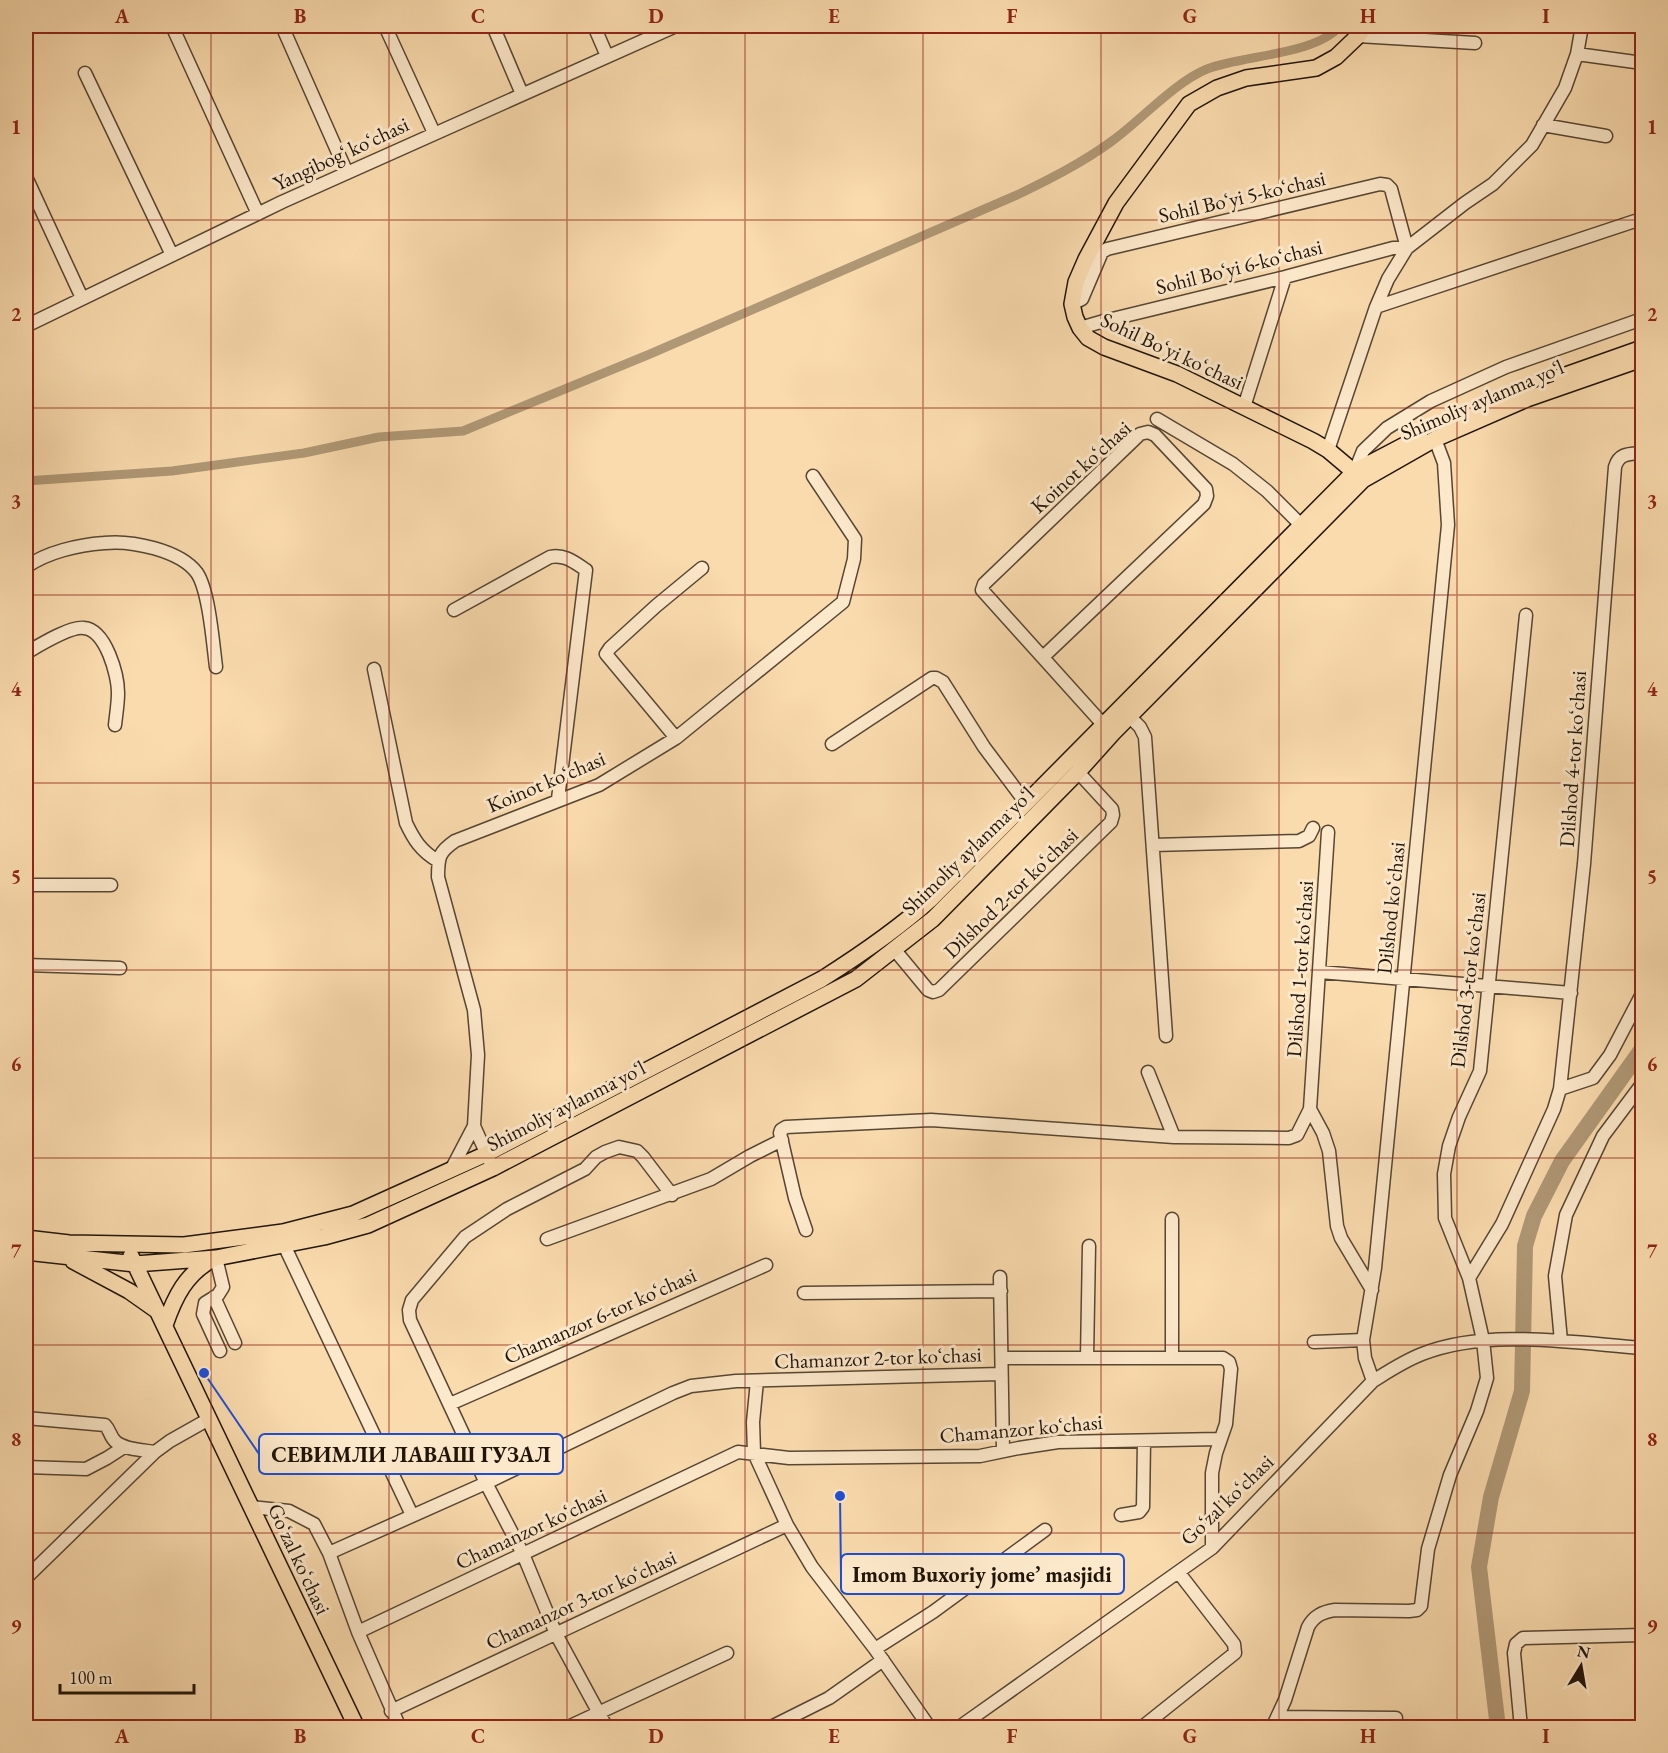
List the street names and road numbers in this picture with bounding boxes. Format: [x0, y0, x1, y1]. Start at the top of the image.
street label: Yangibogʻ koʻchasi [269, 110, 413, 197]
street label: Sohil Boʻyi 5-koʻchasi [1156, 164, 1328, 229]
street label: Sohil Boʻyi 6-koʻchasi [1153, 233, 1325, 300]
street label: Sohil Boʻyi koʻchasi [1096, 306, 1248, 395]
street label: Shimoliy aylanma yoʻl [1396, 353, 1568, 446]
street label: Koinot koʻchasi [1025, 414, 1137, 519]
street label: Dilshod 4-tor koʻchasi [1553, 670, 1592, 848]
street label: Koinot koʻchasi [482, 744, 609, 819]
street label: Shimoliy aylanma yoʻl [895, 780, 1040, 921]
street label: Dilshod 2-tor koʻchasi [938, 821, 1084, 964]
street label: Dilshod koʻchasi [1370, 840, 1411, 975]
street label: Dilshod 1-tor koʻchasi [1280, 880, 1319, 1058]
street label: Dilshod 3-tor koʻchasi [1443, 890, 1492, 1069]
street label: Shimoliy aylanma yoʻl [482, 1054, 650, 1157]
street label: Chamanzor 6-tor koʻchasi [499, 1261, 700, 1370]
street label: Chamanzor 2-tor koʻchasi [774, 1340, 982, 1375]
street label: Chamanzor koʻchasi [938, 1408, 1104, 1449]
street label: Goʻzal koʻchasi [1174, 1448, 1279, 1551]
street label: Chamanzor koʻchasi [451, 1482, 611, 1575]
street label: Goʻzal koʻchasi [262, 1499, 337, 1619]
street label: Chamanzor 3-tor koʻchasi [481, 1543, 681, 1656]

